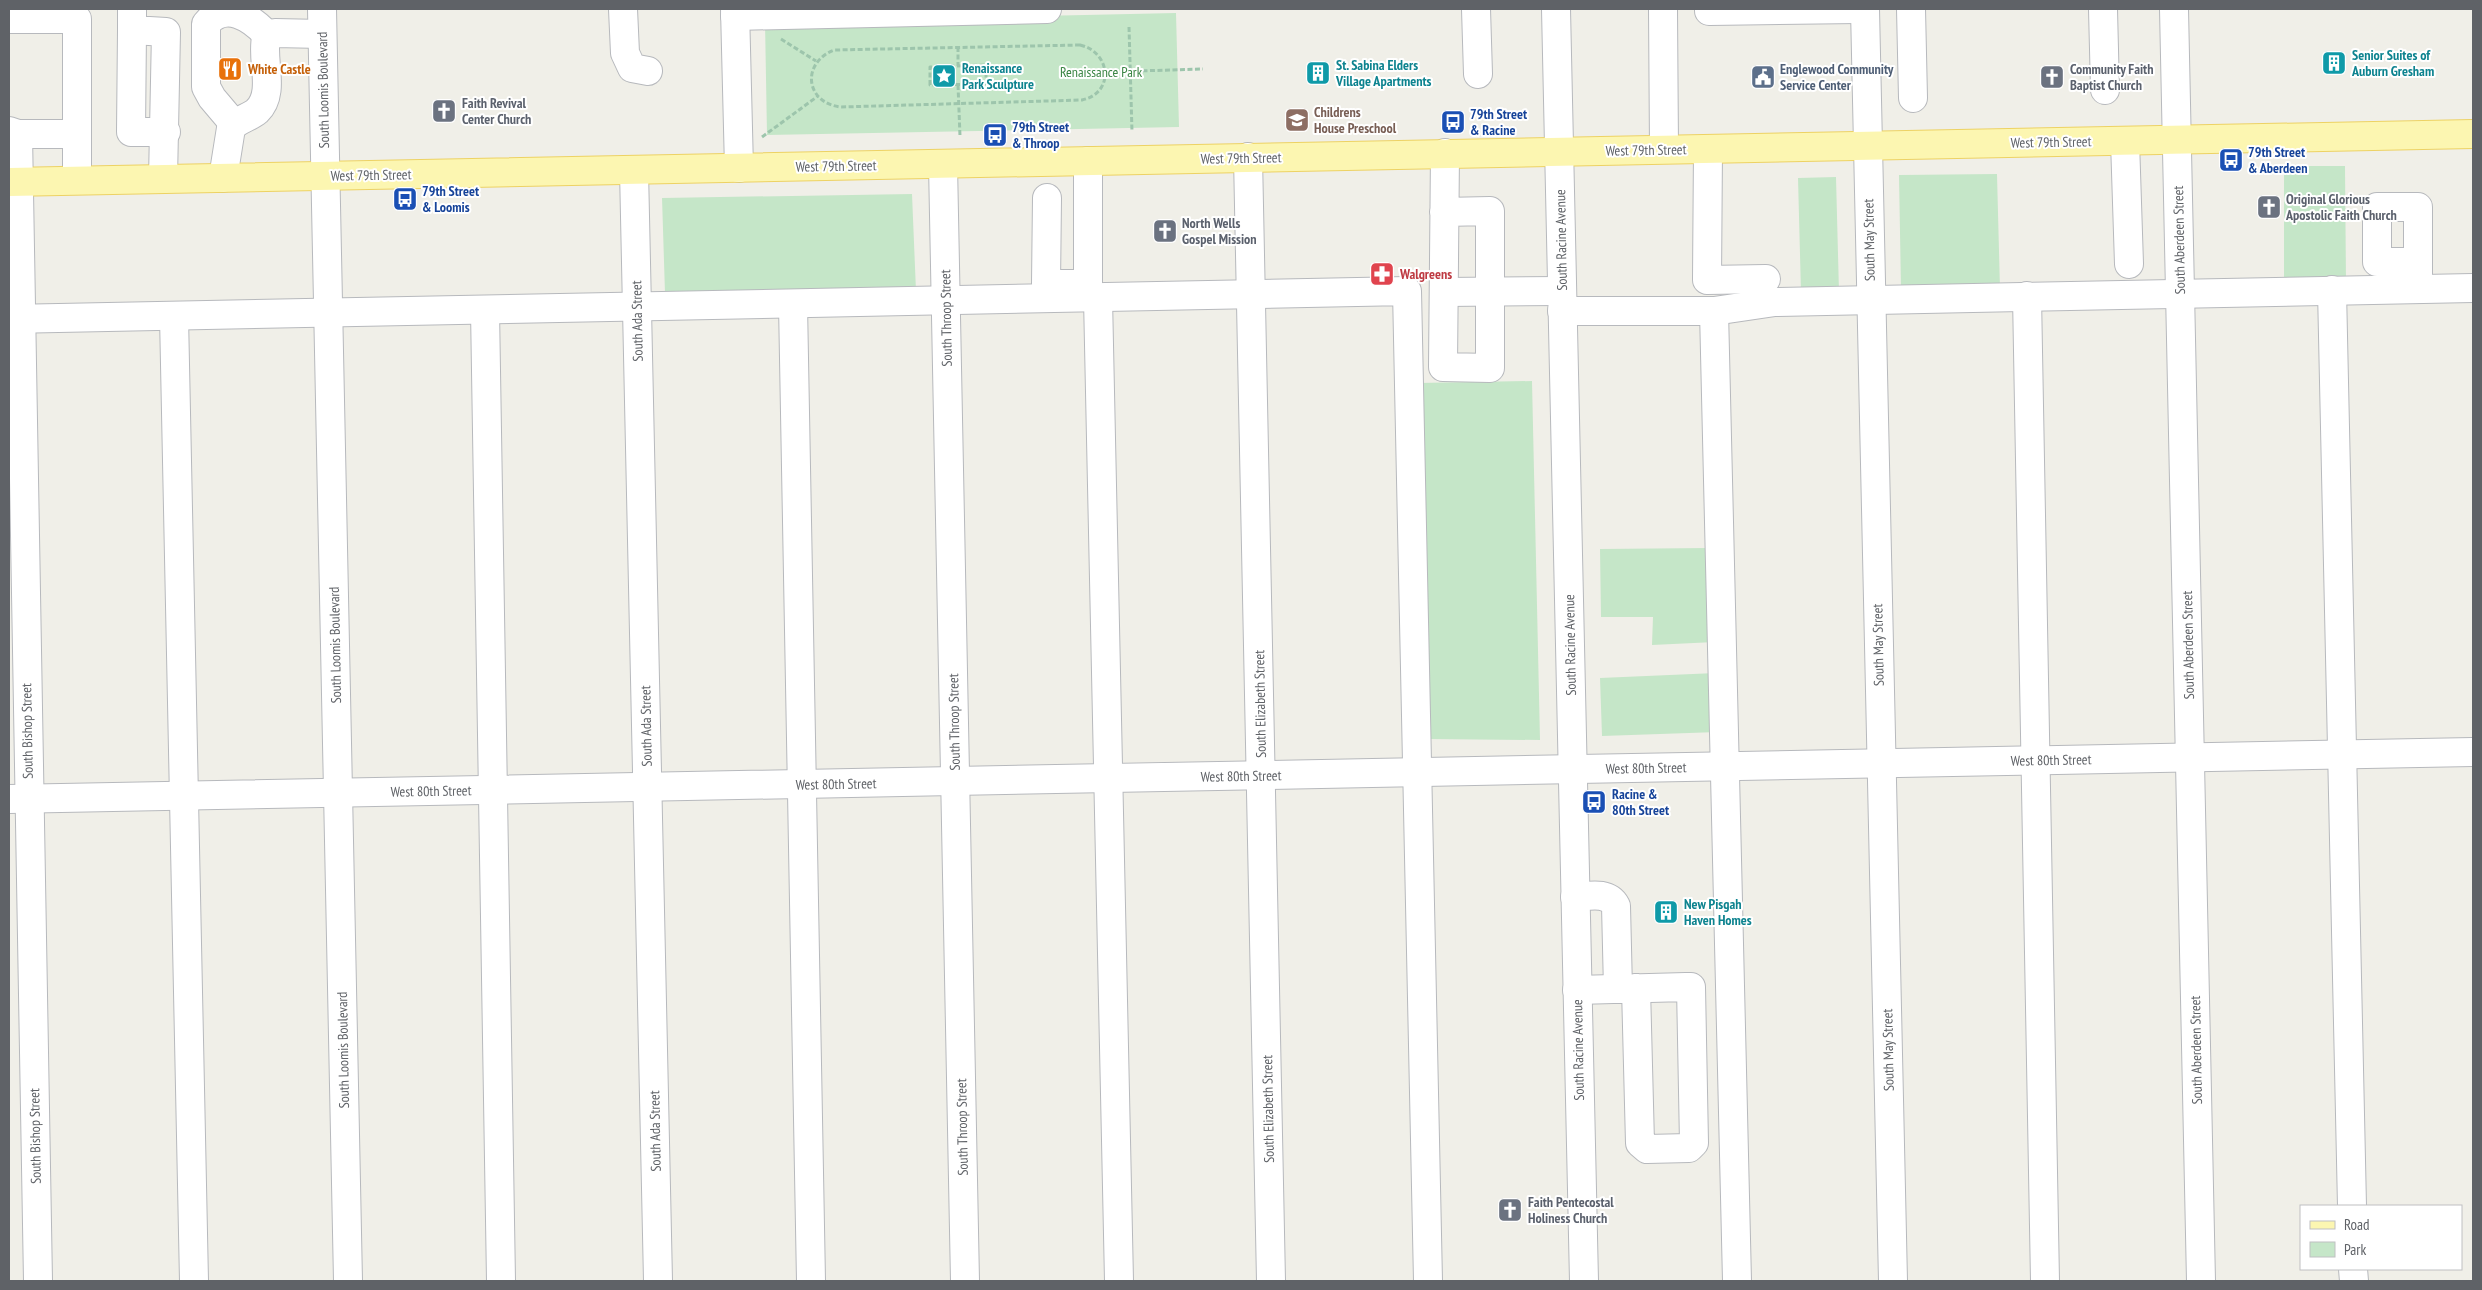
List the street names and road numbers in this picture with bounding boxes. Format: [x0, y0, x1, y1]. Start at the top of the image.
street label: South Loomis Boulevard [313, 32, 333, 148]
street label: West 79th Street [2010, 132, 2092, 152]
street label: West 79th Street [1605, 140, 1687, 160]
street label: West 79th Street [1200, 148, 1282, 168]
street label: West 79th Street [795, 156, 877, 176]
street label: West 79th Street [330, 165, 412, 185]
street label: South Aberdeen Street [2169, 185, 2189, 294]
street label: South Racine Avenue [1551, 189, 1571, 291]
street label: South May Street [1859, 198, 1879, 281]
street label: South Throop Street [936, 269, 956, 367]
street label: South Ada Street [627, 280, 647, 362]
street label: South Loomis Boulevard [325, 587, 345, 703]
street label: South Aberdeen Street [2178, 590, 2198, 699]
street label: South Racine Avenue [1560, 594, 1580, 696]
street label: South May Street [1868, 603, 1888, 686]
street label: South Elizabeth Street [1250, 650, 1270, 758]
street label: South Throop Street [944, 673, 964, 771]
street label: South Bishop Street [17, 683, 37, 779]
street label: South Ada Street [636, 685, 656, 767]
street label: West 80th Street [2010, 750, 2092, 770]
street label: West 80th Street [1605, 758, 1687, 778]
street label: West 80th Street [1200, 766, 1282, 786]
street label: West 80th Street [795, 774, 877, 794]
street label: West 80th Street [390, 781, 472, 801]
street label: South Loomis Boulevard [333, 992, 353, 1108]
street label: South Aberdeen Street [2186, 995, 2206, 1104]
street label: South Racine Avenue [1568, 999, 1588, 1101]
street label: South May Street [1878, 1008, 1898, 1091]
street label: South Elizabeth Street [1258, 1055, 1278, 1163]
street label: South Throop Street [952, 1078, 972, 1176]
street label: South Bishop Street [25, 1088, 45, 1184]
street label: South Ada Street [645, 1090, 665, 1172]

